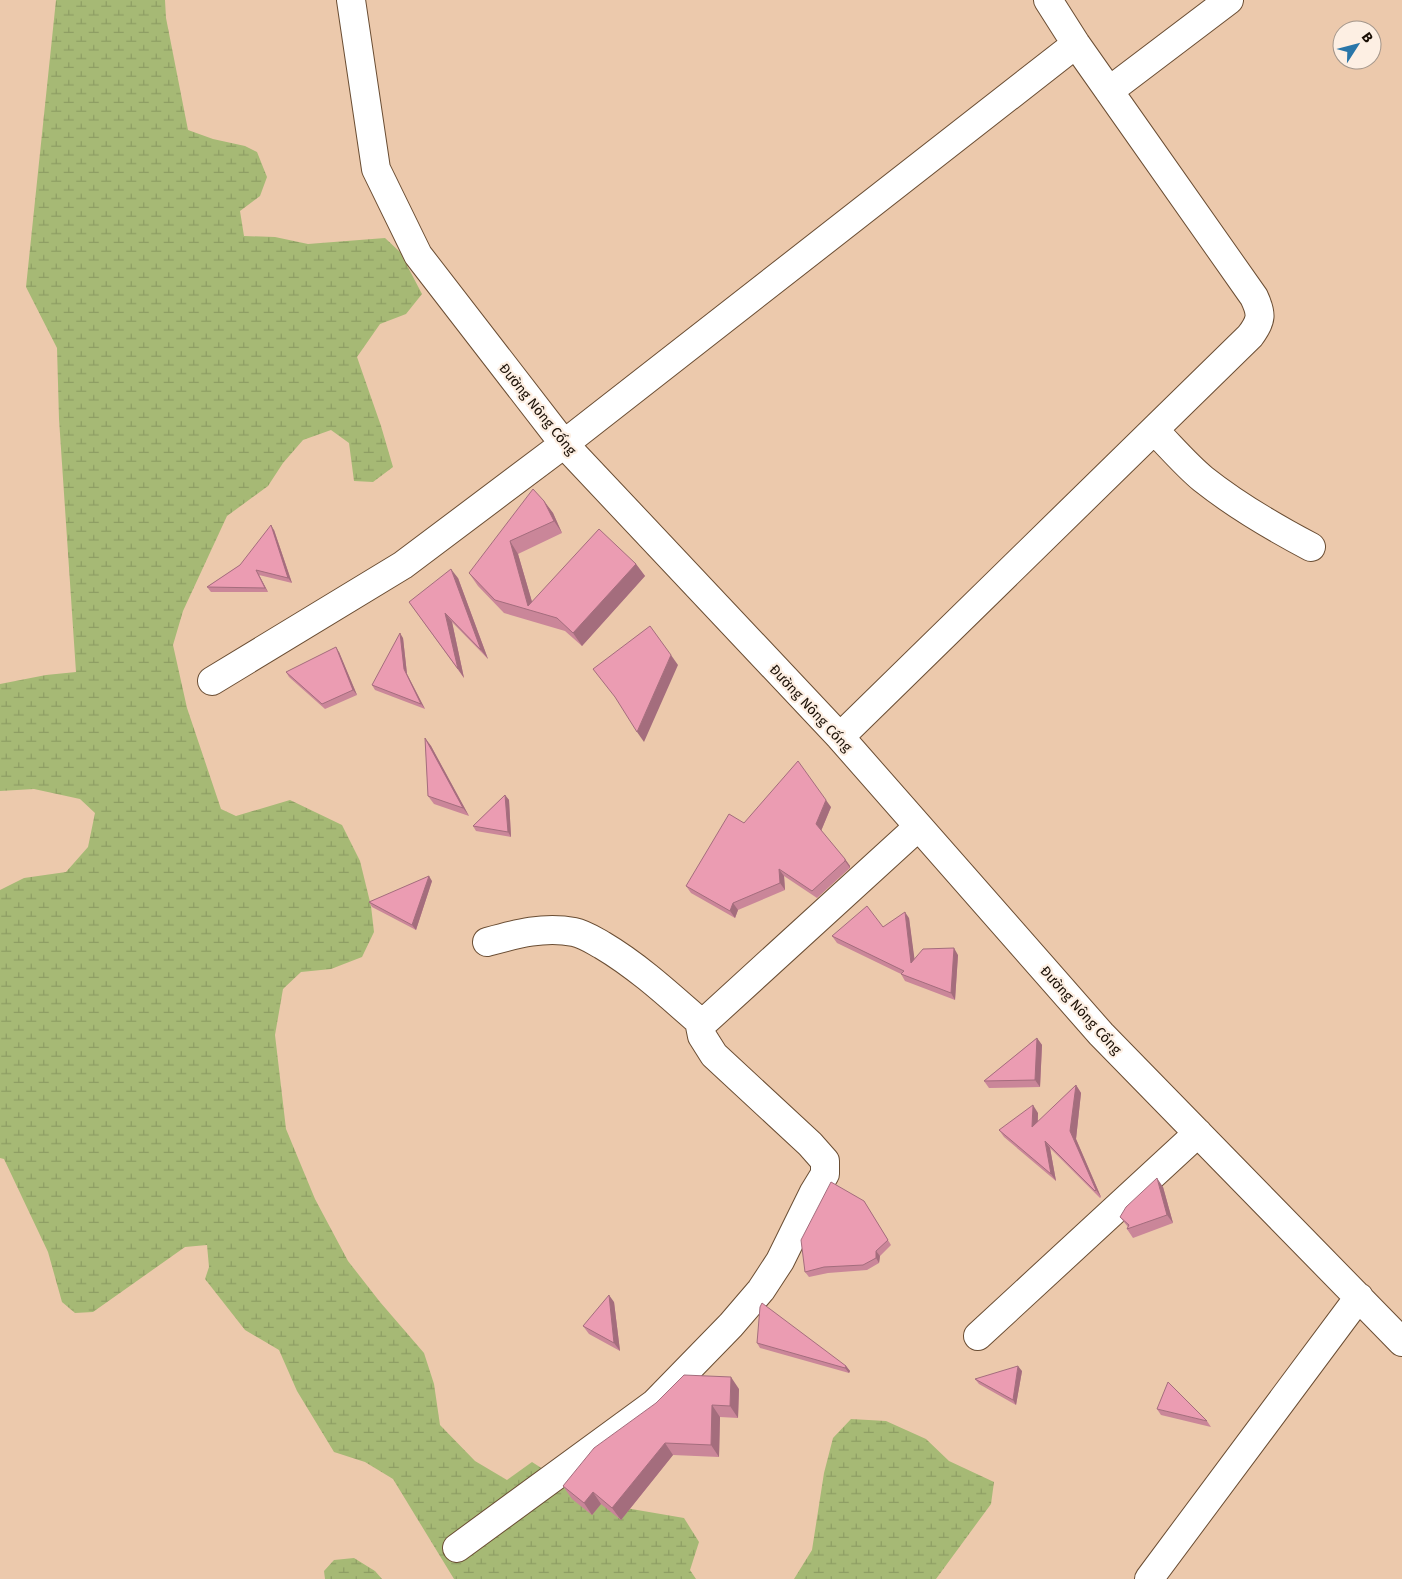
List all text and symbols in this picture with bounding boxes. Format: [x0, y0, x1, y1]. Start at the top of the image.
north arrow [1332, 20, 1382, 70]
text: B [1358, 29, 1377, 46]
street label: Đường Nông Cống [495, 359, 581, 459]
street label: Đường Nông Cống [766, 661, 857, 756]
street label: Đường Nông Cống [1037, 962, 1126, 1059]

